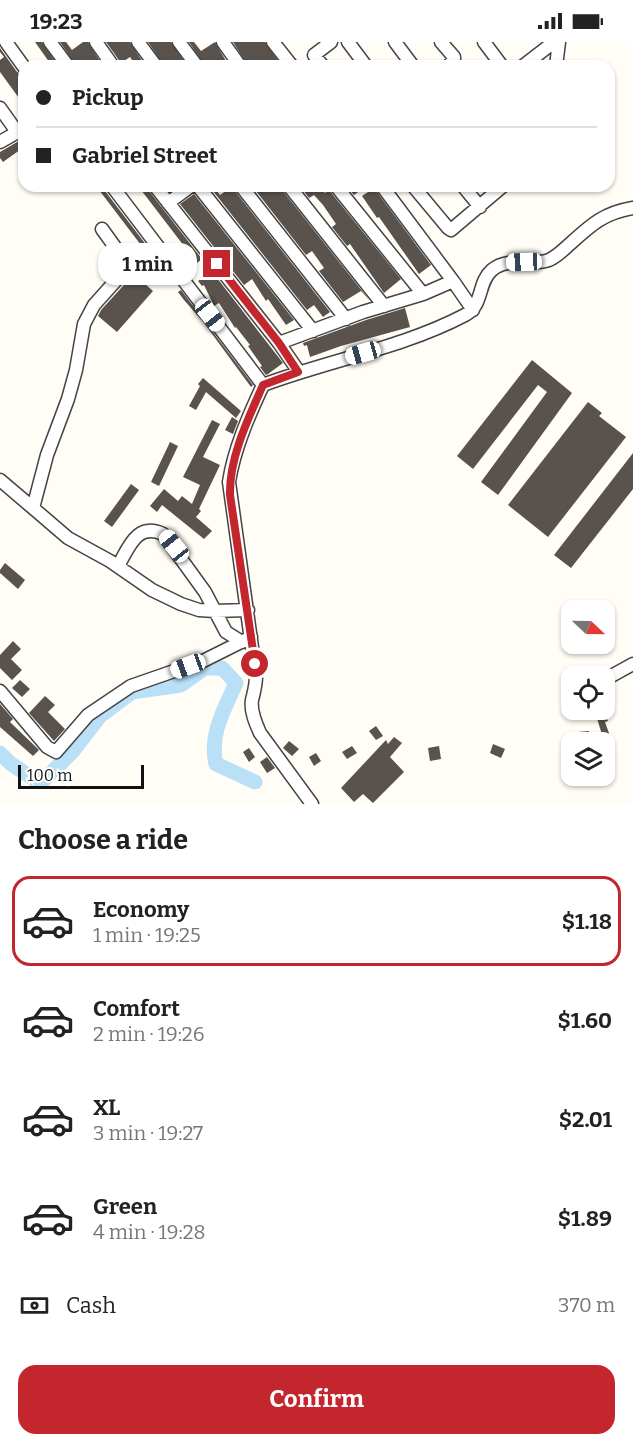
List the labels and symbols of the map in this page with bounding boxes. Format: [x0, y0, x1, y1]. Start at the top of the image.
callout: 1 min [97, 243, 196, 285]
route end [203, 250, 230, 277]
car [506, 252, 542, 272]
car [192, 295, 228, 335]
car [343, 339, 383, 367]
car [156, 526, 192, 566]
north arrow [561, 600, 615, 654]
route start [241, 650, 268, 677]
car [168, 651, 208, 681]
scale bar [18, 762, 144, 790]

